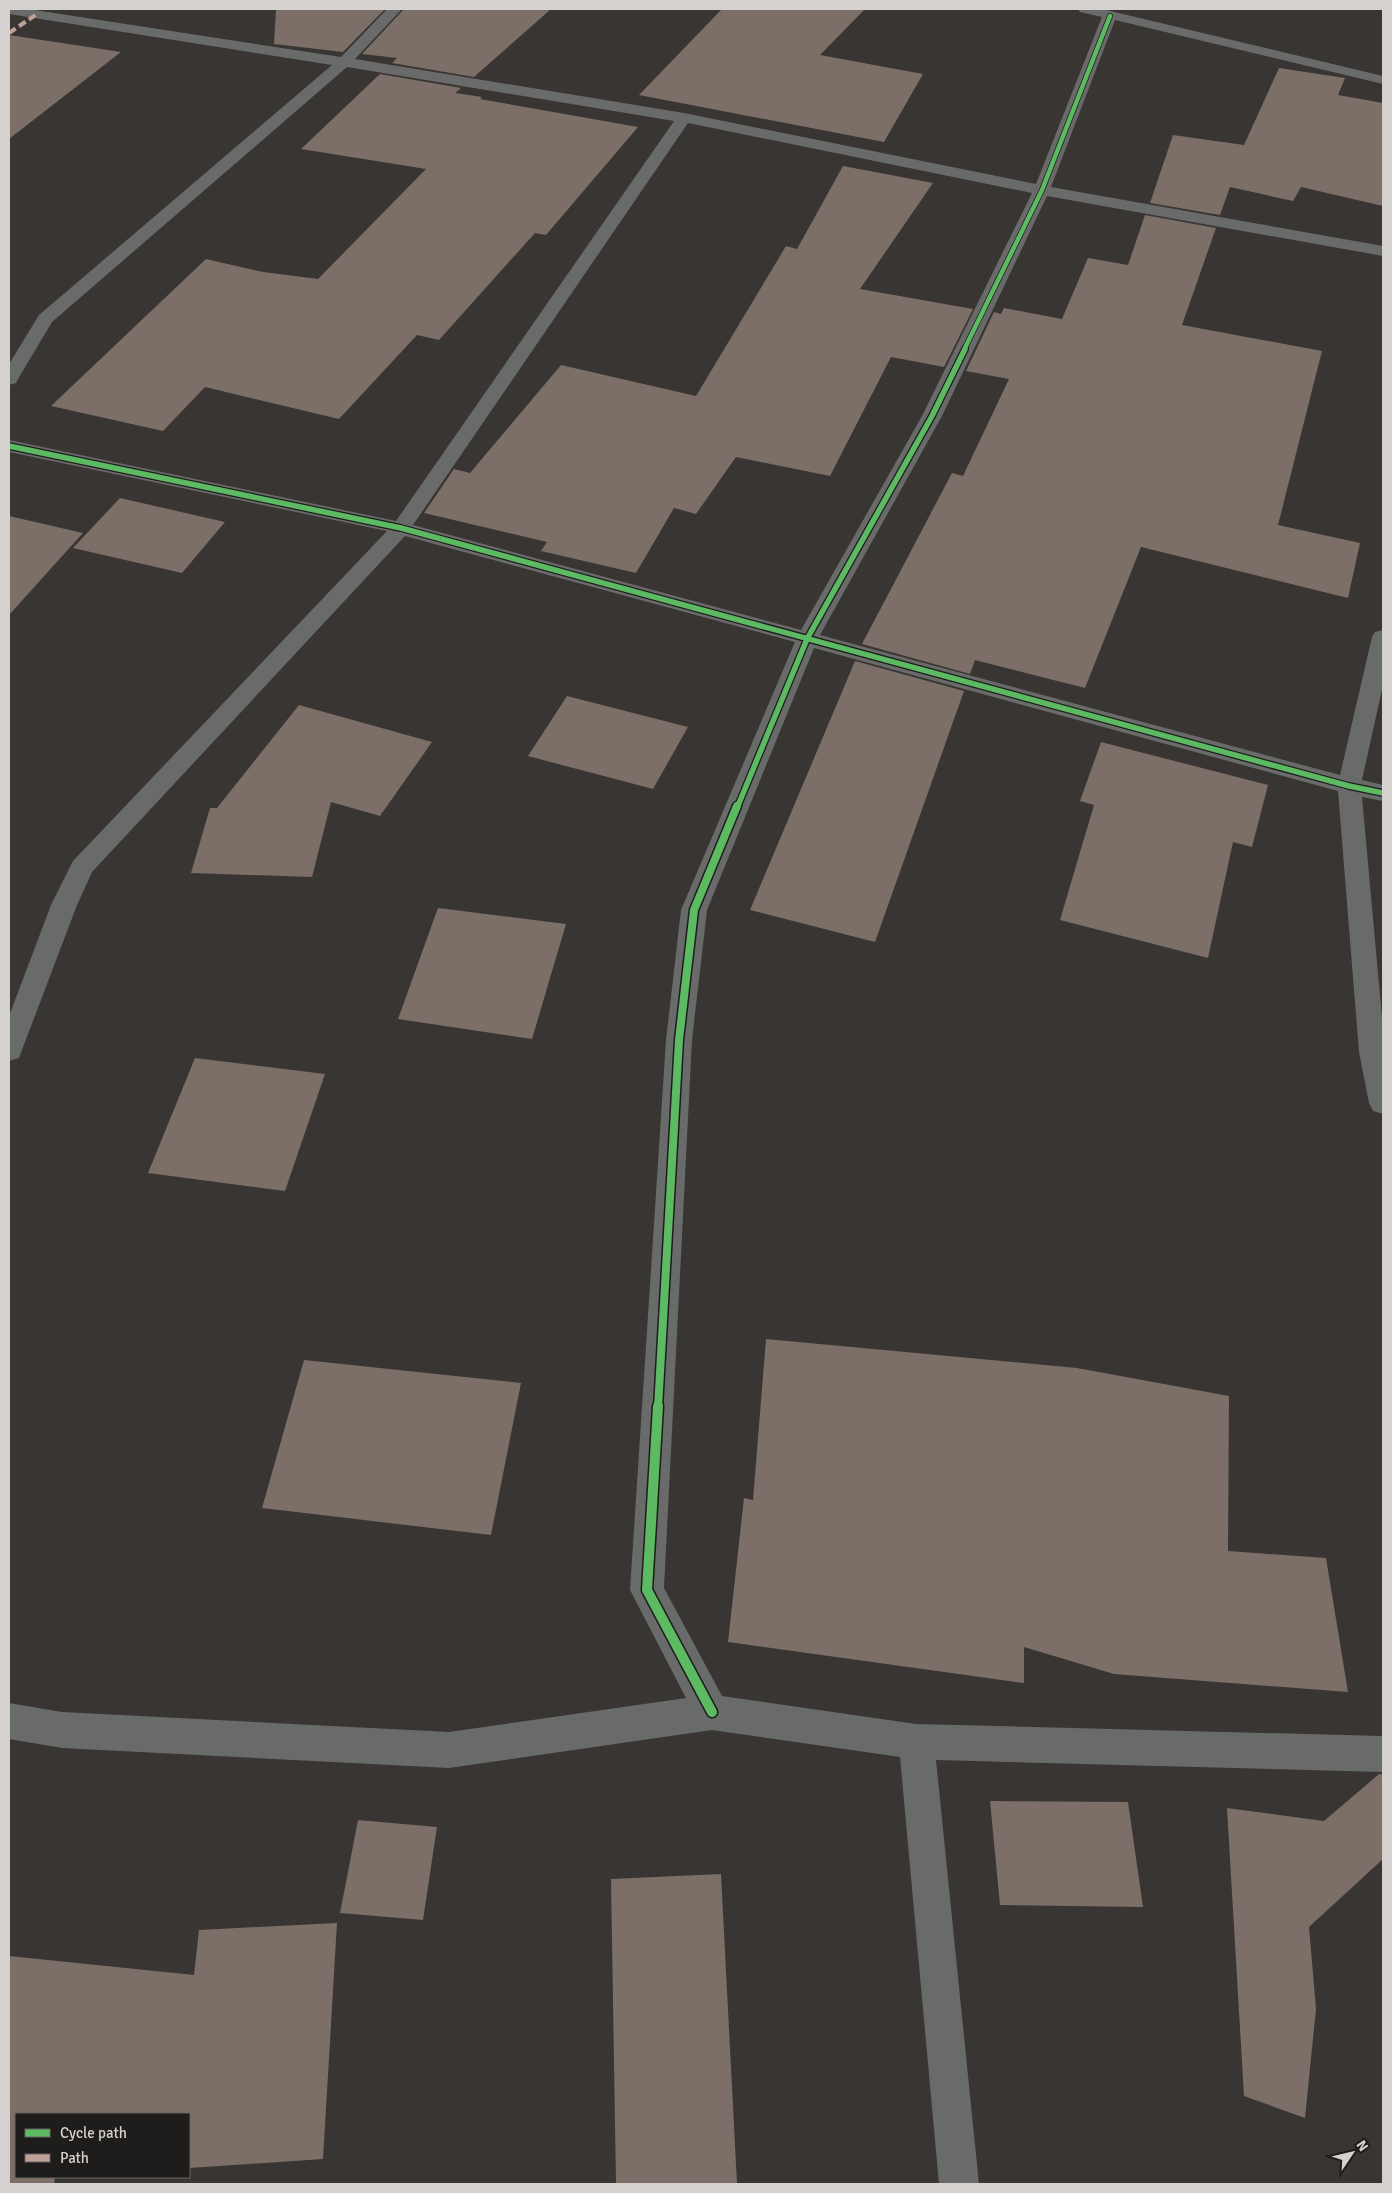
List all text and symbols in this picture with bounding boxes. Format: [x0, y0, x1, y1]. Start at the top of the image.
legend [15, 2113, 190, 2178]
text: Cycle path [60, 2124, 127, 2142]
north arrow [1327, 2128, 1377, 2178]
text: N [1352, 2137, 1372, 2155]
text: Path [60, 2149, 89, 2167]

